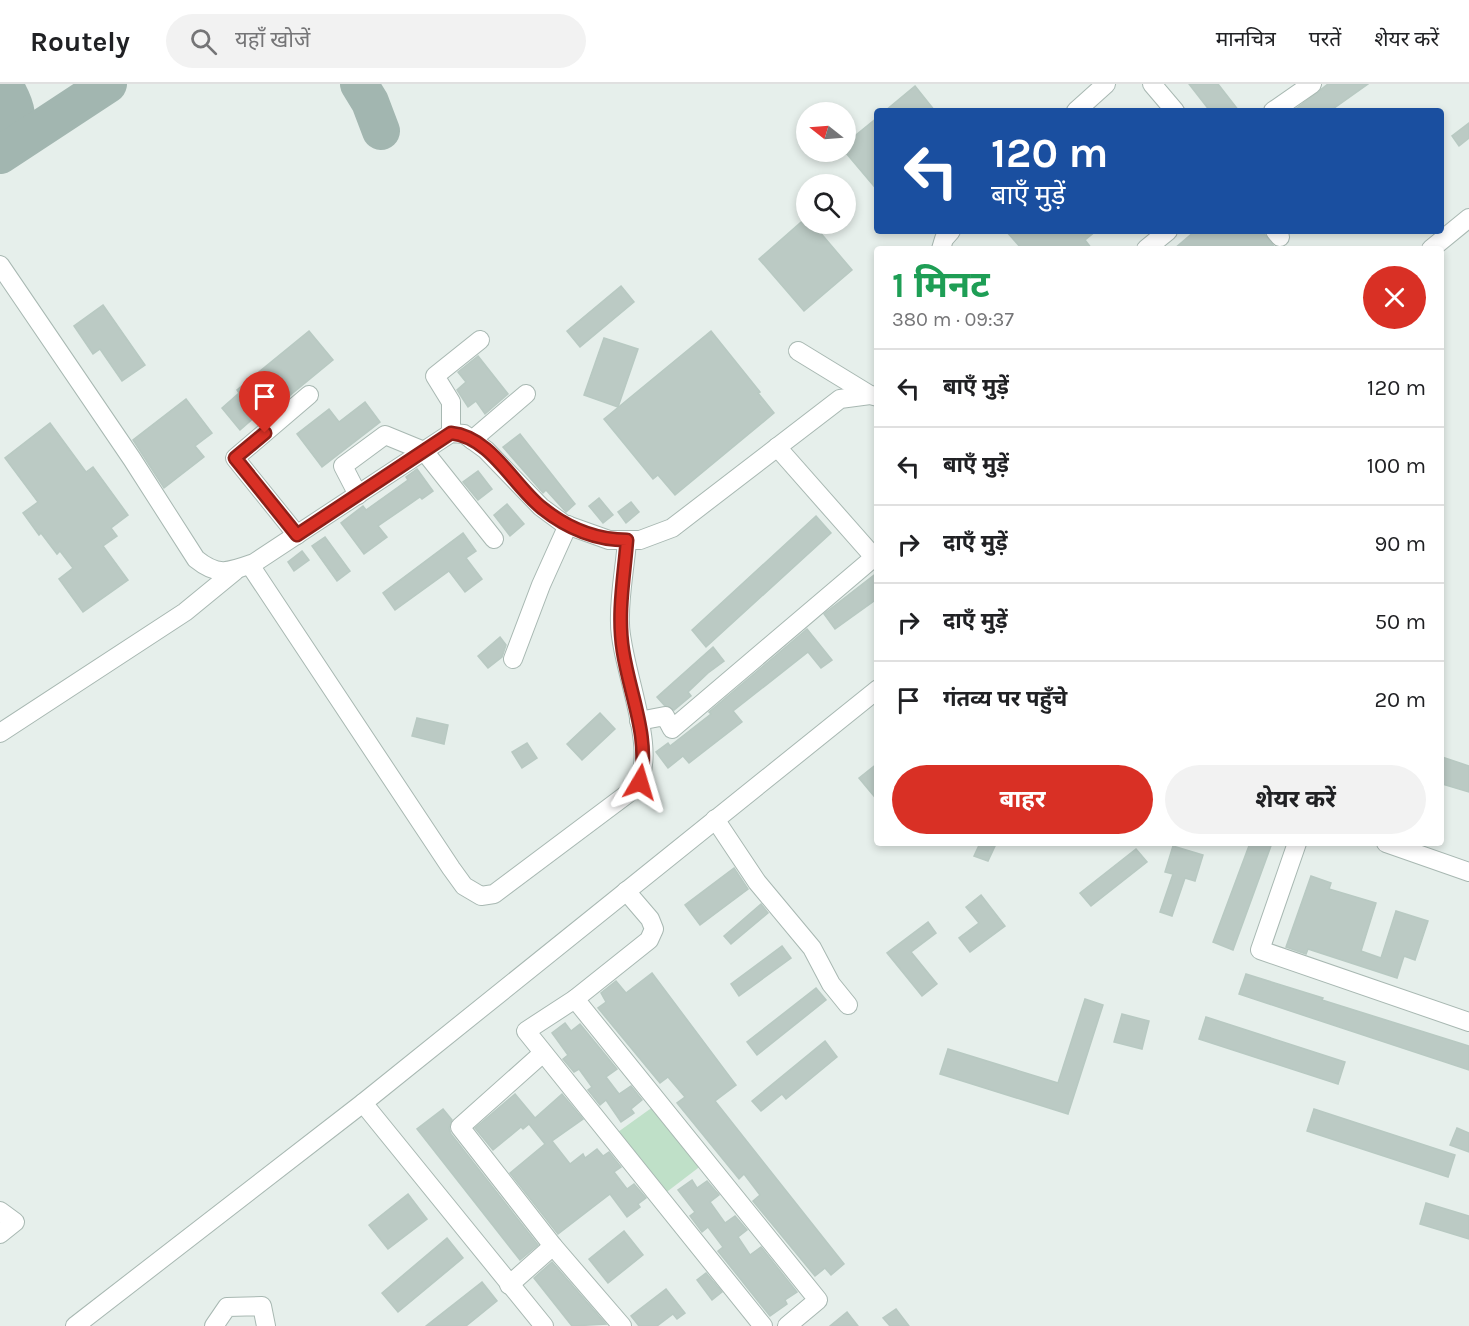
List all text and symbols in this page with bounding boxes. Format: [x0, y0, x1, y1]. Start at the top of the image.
search box [166, 14, 586, 68]
text: Routely [30, 25, 130, 58]
icon: search [187, 25, 220, 58]
text: यहाँ खोजें [235, 27, 310, 53]
text: मानचित्र [1216, 27, 1276, 51]
text: परतें [1309, 27, 1341, 51]
text: शेयर करें [1374, 27, 1439, 51]
north arrow [796, 102, 856, 162]
map controls [796, 102, 856, 234]
text: 120 m [991, 128, 1108, 178]
icon: left [892, 132, 970, 210]
button: search [796, 174, 856, 234]
text: बाएँ मुड़ें [991, 179, 1065, 211]
text: 1 मिनट [892, 264, 990, 306]
button: close [1363, 266, 1426, 329]
text: 380 m · 09:37 [892, 308, 1014, 331]
pin [239, 371, 290, 433]
icon: left [892, 372, 925, 405]
text: बाएँ मुड़ें [943, 374, 1009, 400]
text: 120 m [1367, 375, 1426, 401]
icon: arrive [248, 380, 281, 413]
icon: left [892, 450, 925, 483]
text: बाएँ मुड़ें [943, 452, 1009, 478]
text: 100 m [1367, 453, 1426, 479]
icon: right [892, 528, 925, 561]
text: दाएँ मुड़ें [943, 530, 1008, 556]
text: 90 m [1374, 531, 1426, 557]
icon: right [892, 606, 925, 639]
text: दाएँ मुड़ें [943, 608, 1008, 634]
text: 50 m [1375, 609, 1426, 635]
icon: arrive [892, 684, 925, 717]
text: गंतव्य पर पहुँचे [943, 686, 1067, 712]
text: 20 m [1374, 687, 1426, 713]
position arrow [608, 750, 672, 814]
button: बाहर [892, 765, 1153, 834]
button: शेयर करें [1165, 765, 1426, 834]

